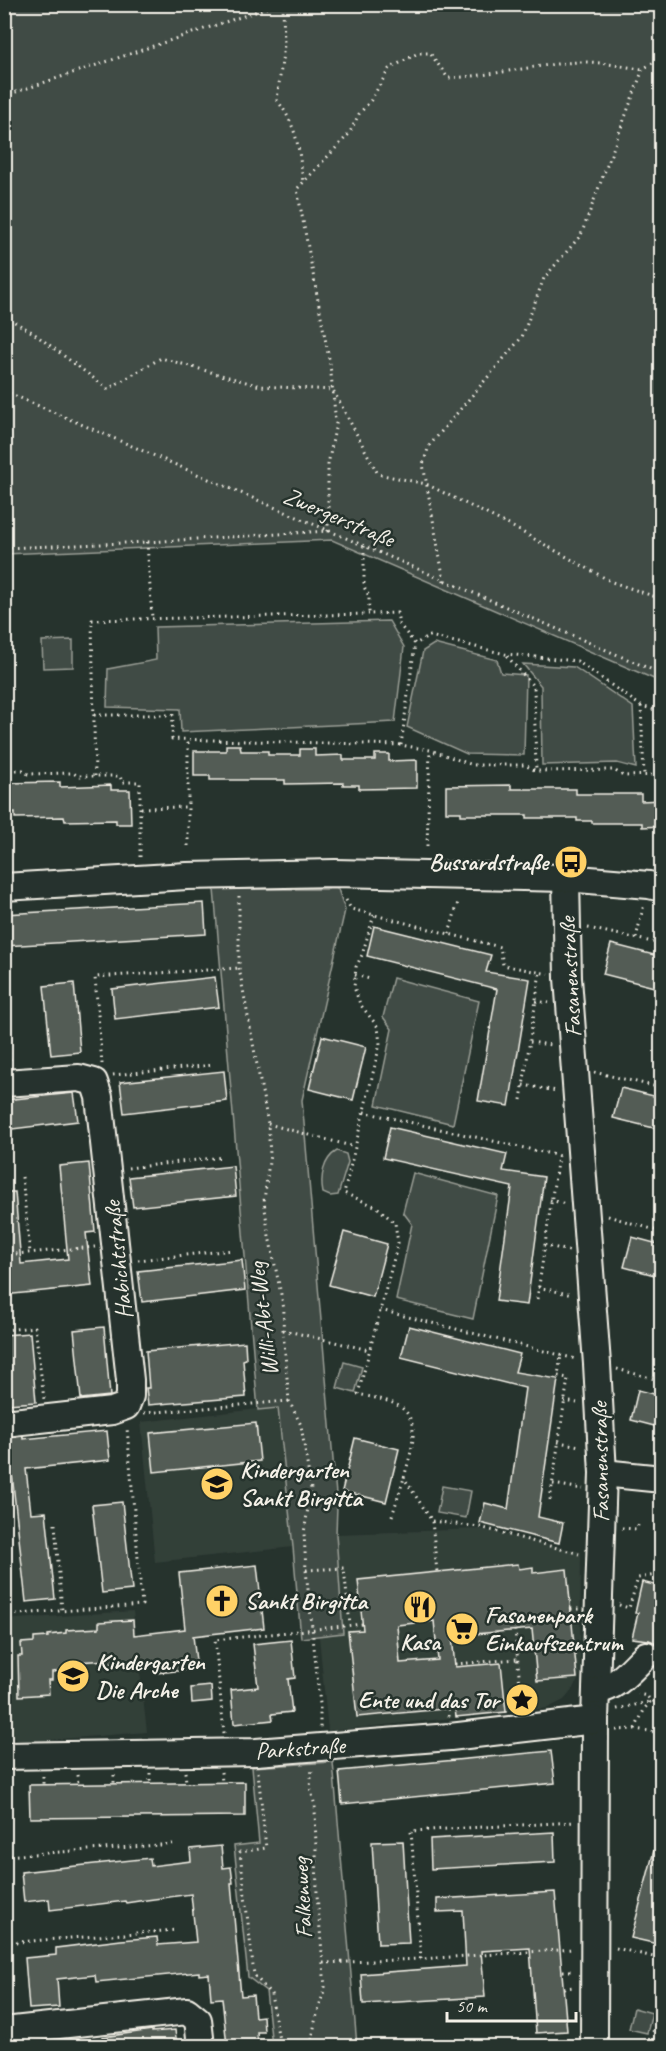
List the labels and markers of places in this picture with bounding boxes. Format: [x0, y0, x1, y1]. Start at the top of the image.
bus stop icon: Bussardstraße [553, 844, 589, 880]
place label: Bussardstraße [429, 847, 550, 877]
place label: Kindergarten Sankt Birgitta [240, 1455, 364, 1513]
school or university icon: Kindergarten Sankt Birgitta [199, 1466, 235, 1502]
church icon: Sankt Birgitta [204, 1583, 240, 1619]
place label: Sankt Birgitta [245, 1586, 369, 1616]
restaurant icon: Kasa [402, 1589, 438, 1625]
place label: Fasanenpark Einkaufszentrum [485, 1600, 624, 1658]
supermarket icon: Fasanenpark Einkaufszentrum [444, 1611, 480, 1647]
place label: Kasa [400, 1627, 442, 1657]
place label: Kindergarten Die Arche [96, 1647, 206, 1705]
school or university icon: Kindergarten Die Arche [55, 1658, 91, 1694]
place icon: Ente und das Tor [504, 1682, 540, 1718]
place label: Ente und das Tor [358, 1685, 501, 1715]

